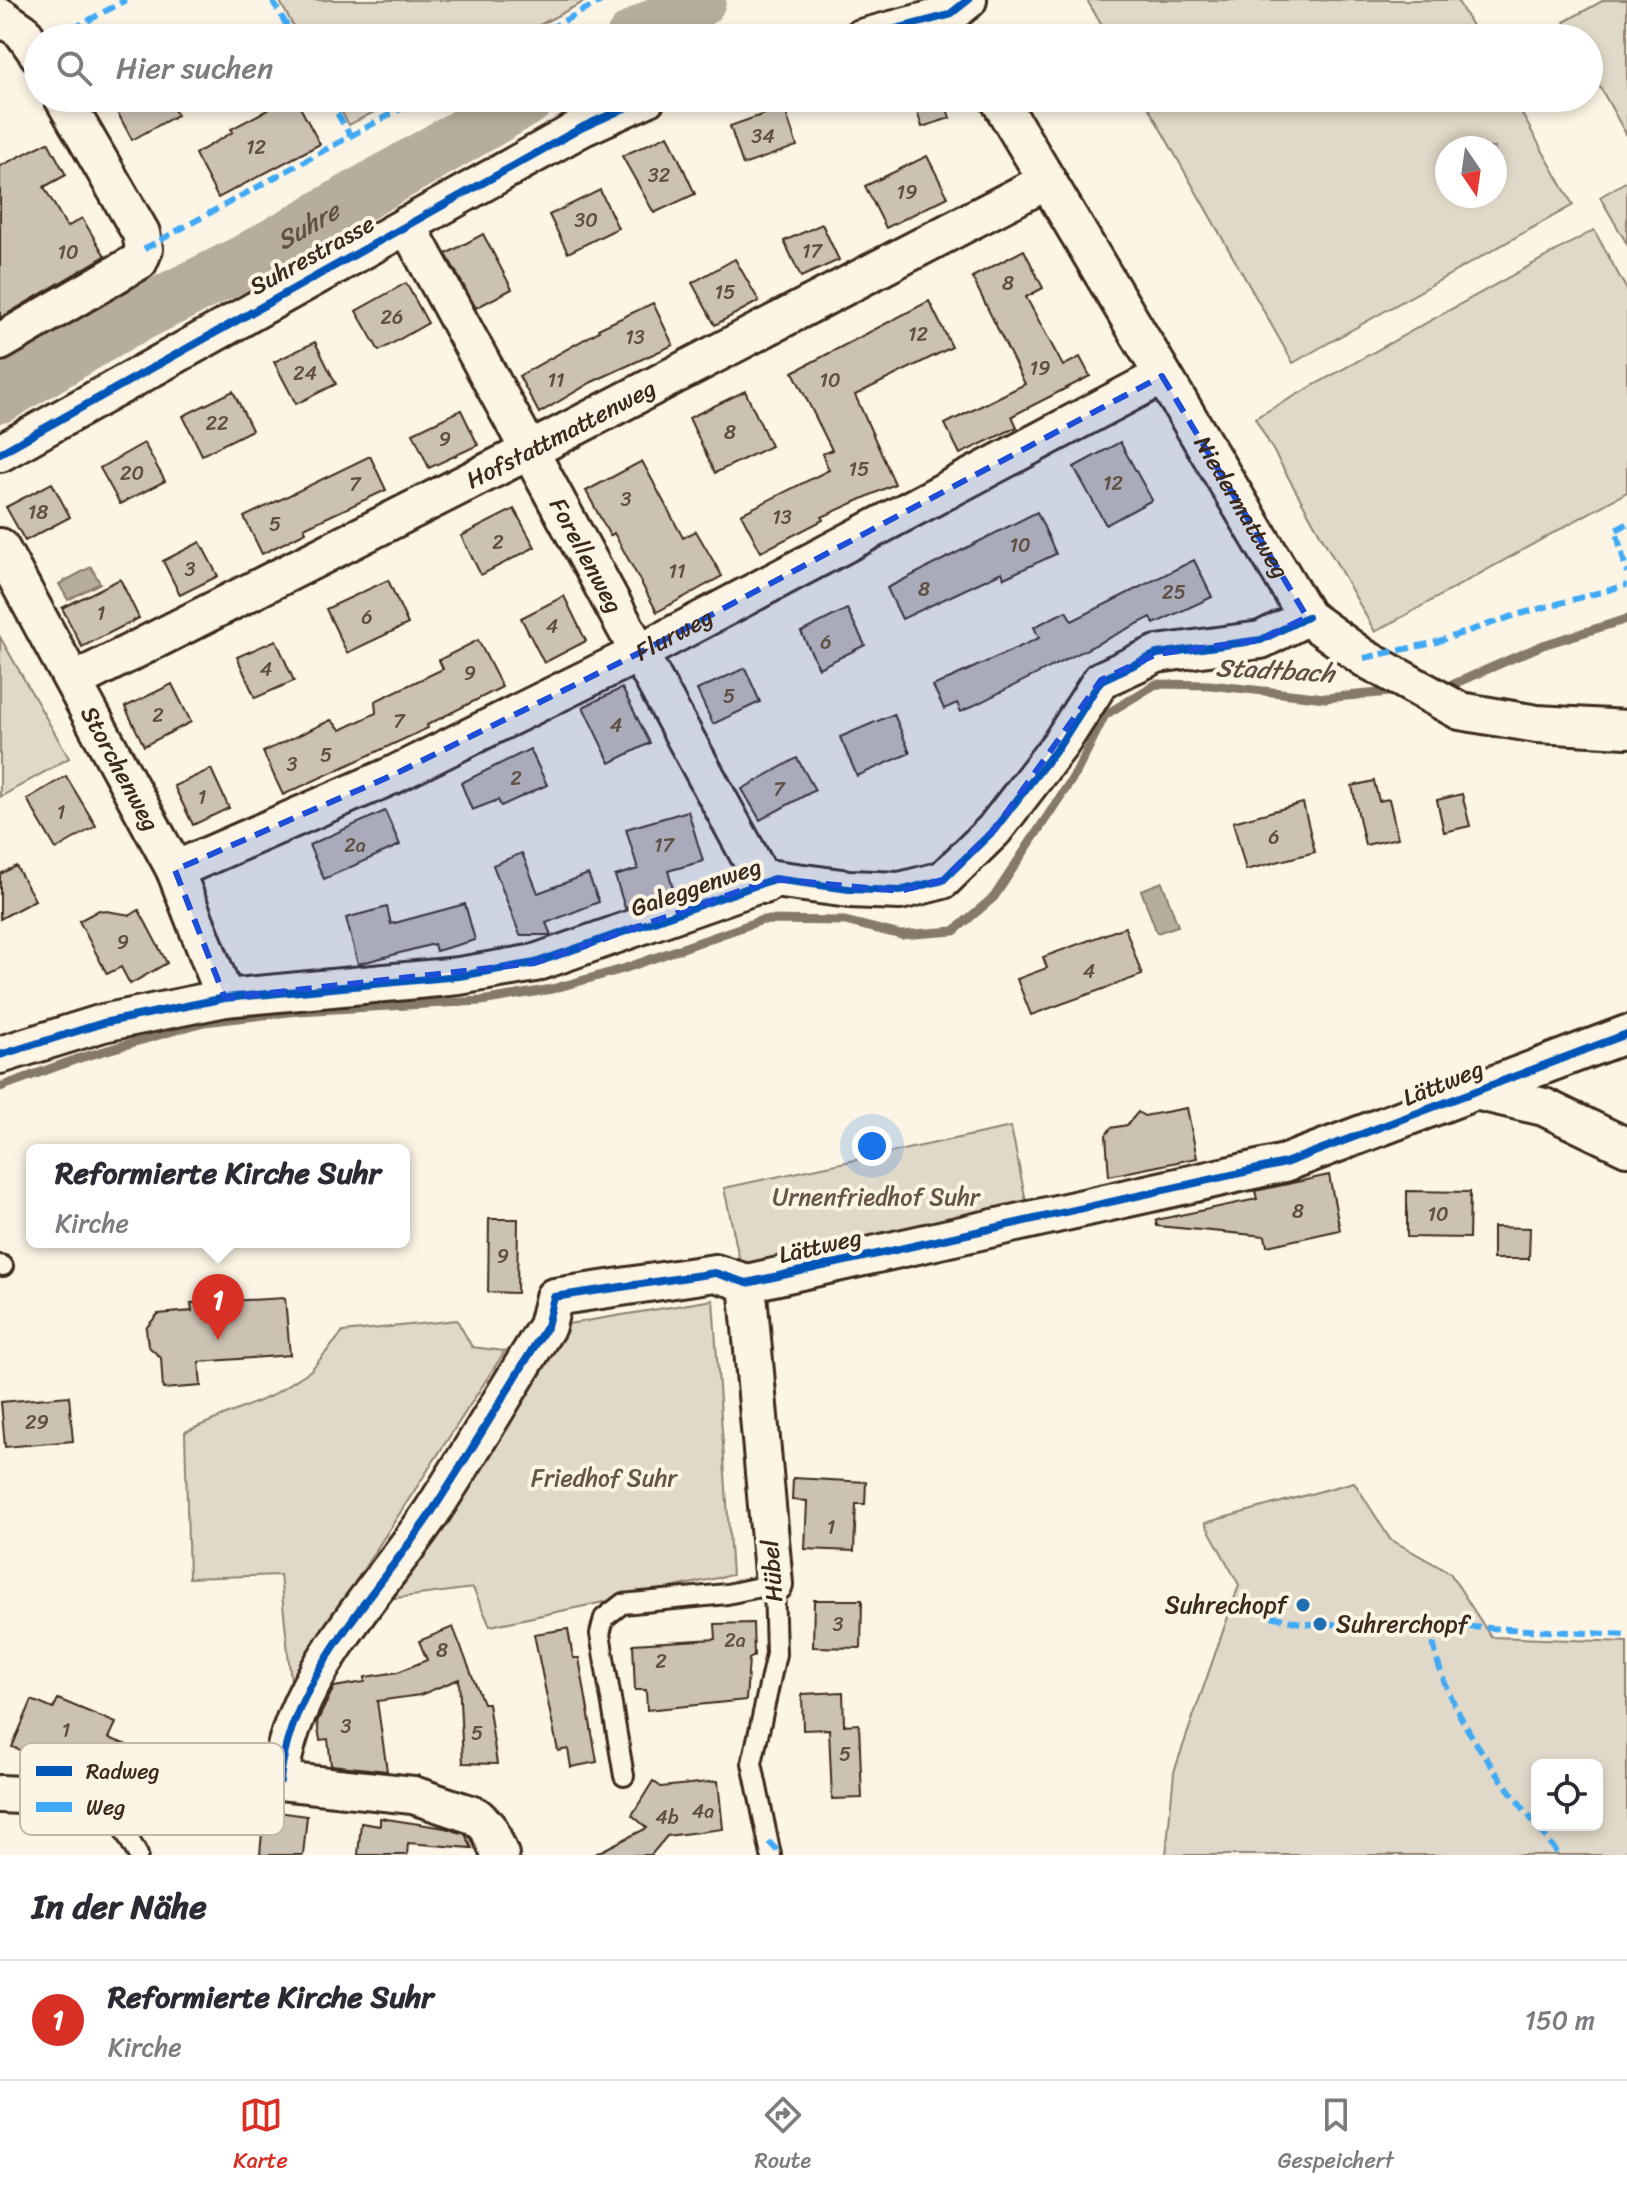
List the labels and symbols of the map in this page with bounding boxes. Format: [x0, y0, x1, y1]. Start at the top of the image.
house number: 34 [751, 119, 775, 154]
house number: 12 [246, 130, 267, 165]
north arrow [1435, 136, 1507, 208]
house number: 32 [648, 158, 671, 193]
house number: 19 [897, 175, 917, 210]
water label: Suhre [267, 187, 351, 262]
street label: Suhrestrasse [241, 203, 383, 307]
house number: 30 [574, 203, 598, 238]
house number: 17 [802, 234, 824, 269]
house number: 10 [57, 235, 79, 270]
house number: 8 [1002, 266, 1014, 301]
house number: 15 [715, 275, 735, 310]
house number: 26 [381, 300, 403, 335]
house number: 12 [908, 317, 929, 352]
house number: 13 [625, 320, 645, 355]
house number: 19 [1030, 351, 1050, 386]
house number: 24 [293, 356, 317, 391]
house number: 11 [547, 363, 565, 398]
house number: 10 [819, 363, 841, 398]
street label: Hofstattmattenweg [458, 367, 664, 501]
house number: 22 [205, 406, 229, 441]
house number: 8 [724, 415, 736, 450]
house number: 9 [439, 422, 451, 457]
street label: Niedermattweg [1182, 427, 1301, 587]
house number: 15 [849, 452, 869, 487]
house number: 20 [120, 456, 144, 491]
house number: 12 [1103, 466, 1124, 501]
house number: 7 [349, 467, 362, 502]
house number: 3 [621, 482, 632, 517]
street label: Forellenweg [538, 490, 635, 621]
house number: 18 [28, 495, 48, 530]
house number: 13 [772, 500, 792, 535]
house number: 5 [269, 507, 281, 542]
house number: 2 [492, 525, 504, 560]
house number: 10 [1009, 528, 1031, 563]
house number: 3 [185, 552, 196, 587]
house number: 11 [668, 554, 686, 589]
house number: 8 [918, 572, 930, 607]
house number: 25 [1162, 575, 1186, 610]
house number: 1 [97, 596, 105, 631]
street label: Flurweg [627, 596, 721, 673]
house number: 6 [361, 600, 373, 635]
house number: 4 [546, 609, 558, 644]
house number: 6 [820, 625, 832, 660]
water label: Stadtbach [1214, 644, 1338, 696]
house number: 4 [260, 652, 272, 687]
house number: 9 [464, 656, 476, 691]
house number: 5 [723, 679, 735, 714]
street label: Storchenweg [69, 698, 171, 839]
house number: 2 [152, 698, 164, 733]
house number: 7 [393, 704, 406, 739]
house number: 4 [610, 708, 622, 743]
house number: 5 [320, 738, 332, 773]
house number: 3 [287, 747, 298, 782]
house number: 2 [510, 761, 522, 796]
house number: 7 [773, 772, 786, 807]
house number: 1 [198, 780, 206, 815]
house number: 1 [57, 795, 65, 830]
house number: 6 [1268, 820, 1280, 855]
house number: 2a [344, 828, 366, 863]
house number: 17 [654, 828, 676, 863]
street label: Galeggenweg [625, 845, 767, 929]
house number: 9 [117, 925, 129, 960]
house number: 4 [1083, 954, 1095, 989]
street label: Lättweg [1396, 1048, 1490, 1118]
your location [852, 1126, 892, 1166]
park label: Urnenfriedhof Suhr [772, 1176, 982, 1218]
house number: 8 [1292, 1194, 1304, 1229]
house number: 10 [1427, 1197, 1449, 1232]
street label: Lättweg [774, 1216, 866, 1276]
house number: 9 [497, 1239, 509, 1274]
pin: 1 [192, 1274, 244, 1340]
house number: 29 [25, 1405, 49, 1440]
park label: Friedhof Suhr [531, 1457, 678, 1499]
house number: 1 [827, 1510, 835, 1545]
street label: Hübel [749, 1537, 795, 1603]
place label: Suhrechopf [1165, 1584, 1290, 1626]
marker: Suhrechopf [1294, 1596, 1312, 1614]
place label: Suhrerchopf [1336, 1603, 1472, 1645]
house number: 3 [833, 1607, 844, 1642]
marker: Suhrerchopf [1311, 1615, 1329, 1633]
house number: 2a [724, 1623, 746, 1658]
house number: 8 [436, 1633, 448, 1668]
house number: 2 [655, 1644, 667, 1679]
house number: 3 [341, 1709, 352, 1744]
house number: 1 [62, 1713, 70, 1748]
house number: 5 [471, 1716, 483, 1751]
house number: 5 [839, 1737, 851, 1772]
legend [20, 1743, 284, 1835]
text: Radweg [86, 1752, 160, 1791]
text: Weg [86, 1788, 125, 1827]
house number: 4a [692, 1794, 714, 1829]
house number: 4b [655, 1800, 679, 1835]

